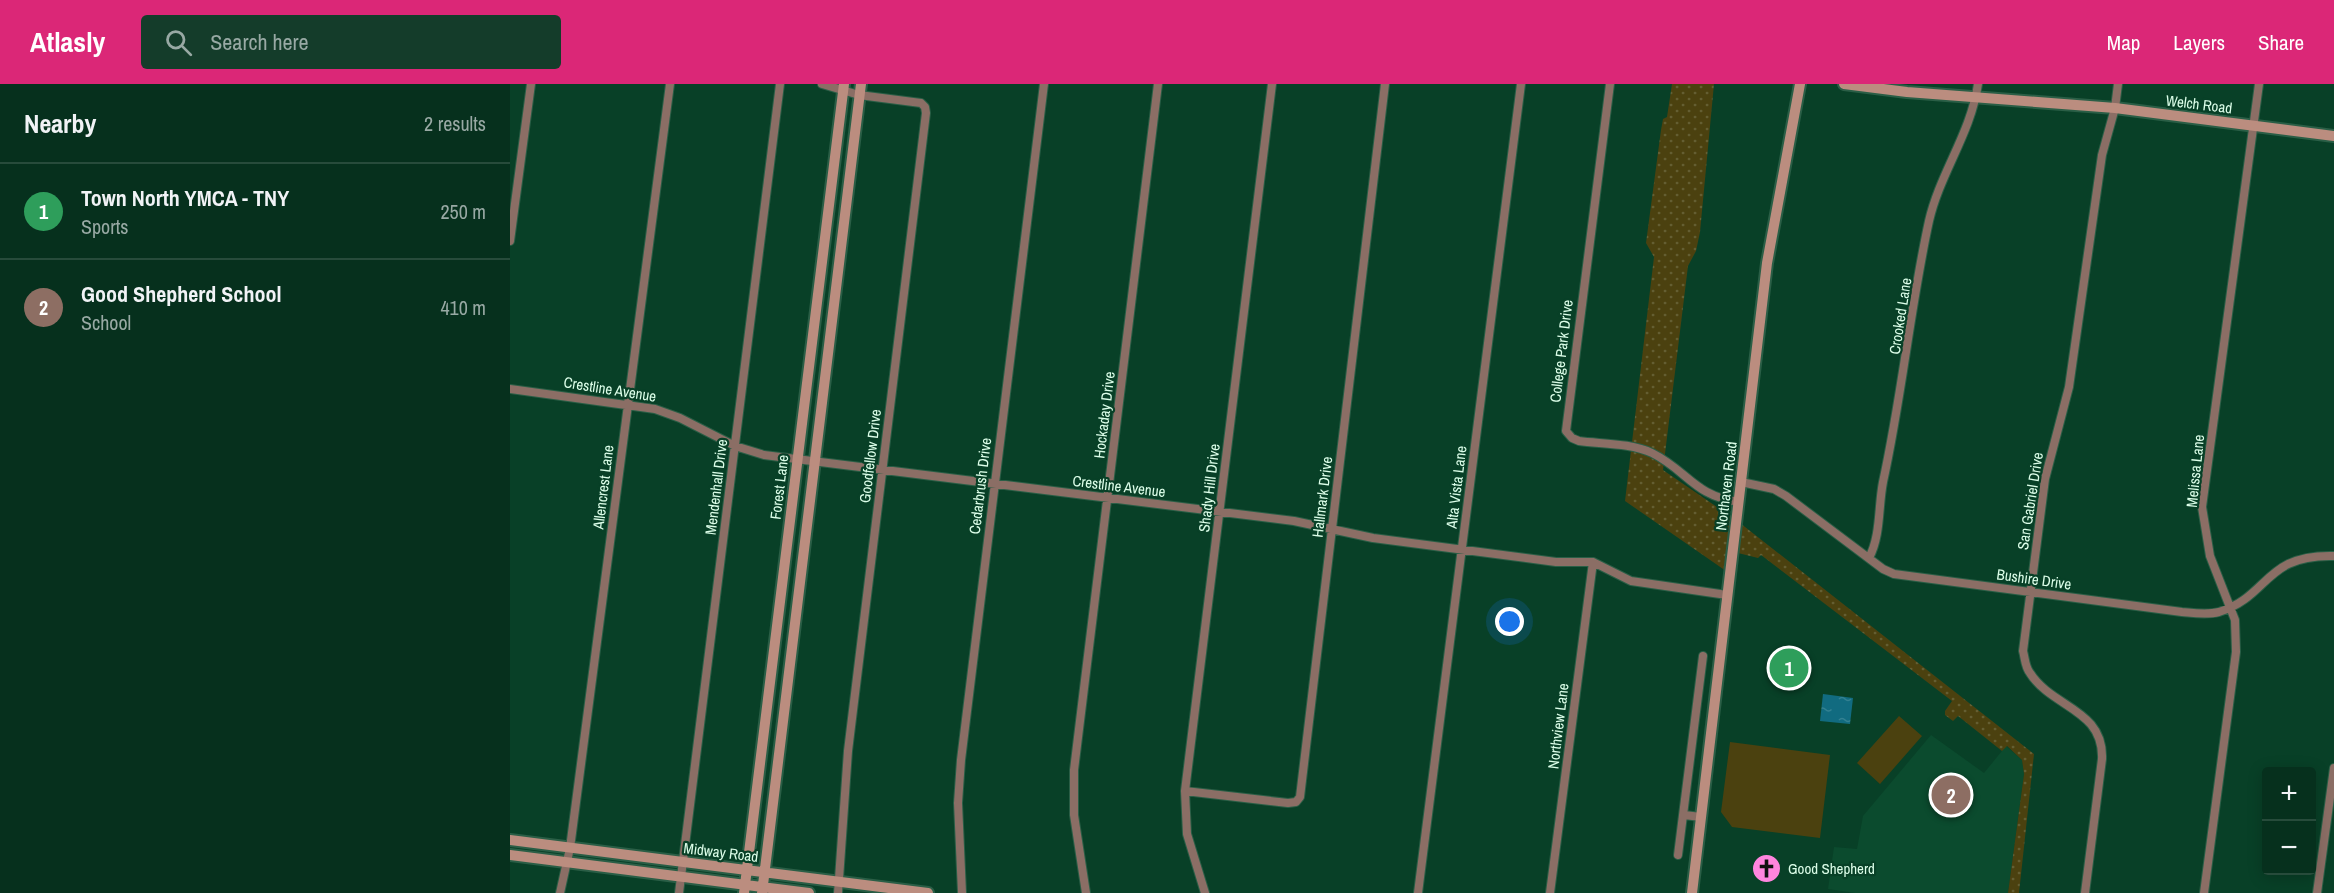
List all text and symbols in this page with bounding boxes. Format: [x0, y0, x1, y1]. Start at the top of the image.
search box [141, 15, 561, 69]
text: Atlasly [30, 23, 105, 61]
icon: search [162, 26, 195, 59]
text: Search here [210, 27, 309, 57]
text: Map [2107, 28, 2140, 57]
text: Layers [2173, 28, 2225, 57]
text: Share [2258, 28, 2304, 57]
street label: Welch Road [2165, 90, 2233, 118]
text: Nearby [24, 106, 96, 141]
text: 2 results [424, 110, 486, 137]
text: Town North YMCA - TNY [81, 183, 289, 213]
text: 1 [39, 198, 48, 225]
text: 250 m [440, 198, 486, 225]
text: Sports [81, 213, 128, 240]
street label: Crooked Lane [1884, 276, 1916, 356]
text: Good Shepherd School [81, 279, 282, 309]
text: 2 [39, 294, 48, 321]
text: 410 m [440, 294, 486, 321]
street label: College Park Drive [1544, 298, 1578, 404]
text: School [81, 309, 131, 336]
street label: Hockaday Drive [1088, 370, 1120, 460]
street label: Crestline Avenue [562, 371, 658, 407]
street label: Goodfellow Drive [854, 408, 886, 504]
street label: Melissa Lane [2181, 433, 2209, 508]
street label: Cedarbrush Drive [964, 436, 996, 535]
street label: Mendenhall Drive [700, 438, 732, 536]
street label: Northaven Road [1710, 440, 1742, 532]
street label: Shady Hill Drive [1193, 442, 1225, 533]
street label: Allencrest Lane [587, 443, 619, 531]
street label: Alta Vista Lane [1440, 444, 1472, 531]
street label: San Gabriel Drive [2012, 451, 2048, 551]
street label: Forest Lane [765, 453, 793, 521]
street label: Hallmark Drive [1307, 455, 1337, 539]
street label: Crestline Avenue [1071, 470, 1167, 502]
street label: Bushire Drive [1995, 563, 2073, 595]
your location [1495, 607, 1524, 636]
pin: 1 [1770, 646, 1808, 690]
street label: Northview Lane [1542, 682, 1574, 770]
map controls [2262, 767, 2316, 875]
button: + [2262, 767, 2316, 821]
pin: 2 [1932, 772, 1970, 818]
button: − [2262, 821, 2316, 875]
street label: Midway Road [682, 837, 760, 867]
church icon: Good Shepherd [1751, 852, 1783, 884]
place label: Good Shepherd [1788, 858, 1875, 879]

